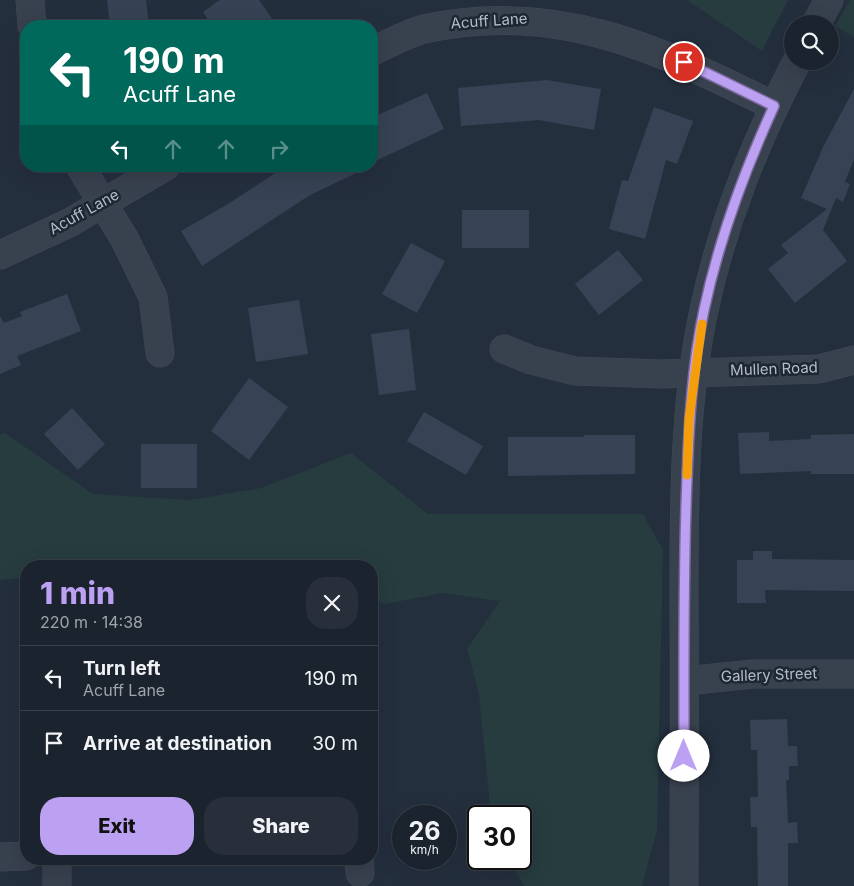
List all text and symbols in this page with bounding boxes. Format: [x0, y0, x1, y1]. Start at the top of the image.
street label: Acuff Lane [450, 8, 528, 33]
map controls [784, 15, 839, 70]
button: search [784, 15, 839, 70]
text: 190 m [123, 39, 225, 81]
icon: left [40, 40, 105, 105]
pin [663, 41, 705, 83]
icon: arrive [670, 48, 698, 76]
text: Acuff Lane [123, 81, 236, 107]
icon: left [106, 135, 134, 163]
icon: ahead [159, 135, 187, 163]
icon: ahead [212, 135, 240, 163]
icon: right [265, 135, 293, 163]
street label: Acuff Lane [45, 185, 122, 239]
street label: Mullen Road [730, 357, 818, 380]
text: 1 min [40, 575, 115, 611]
button: close [306, 577, 358, 629]
text: 220 m · 14:38 [40, 612, 143, 632]
text: Turn left [83, 657, 161, 680]
street label: Gallery Street [720, 663, 818, 686]
icon: left [40, 664, 68, 692]
text: 190 m [305, 667, 358, 690]
text: Acuff Lane [83, 680, 165, 700]
icon: arrive [40, 729, 68, 757]
position arrow [657, 729, 709, 781]
text: Arrive at destination [83, 732, 272, 755]
text: 30 m [312, 732, 358, 755]
button: Exit [40, 797, 194, 855]
button: Share [204, 797, 358, 855]
speed limit sign: 30 [467, 805, 532, 870]
text: 26 [409, 816, 440, 846]
text: km/h [410, 842, 439, 857]

